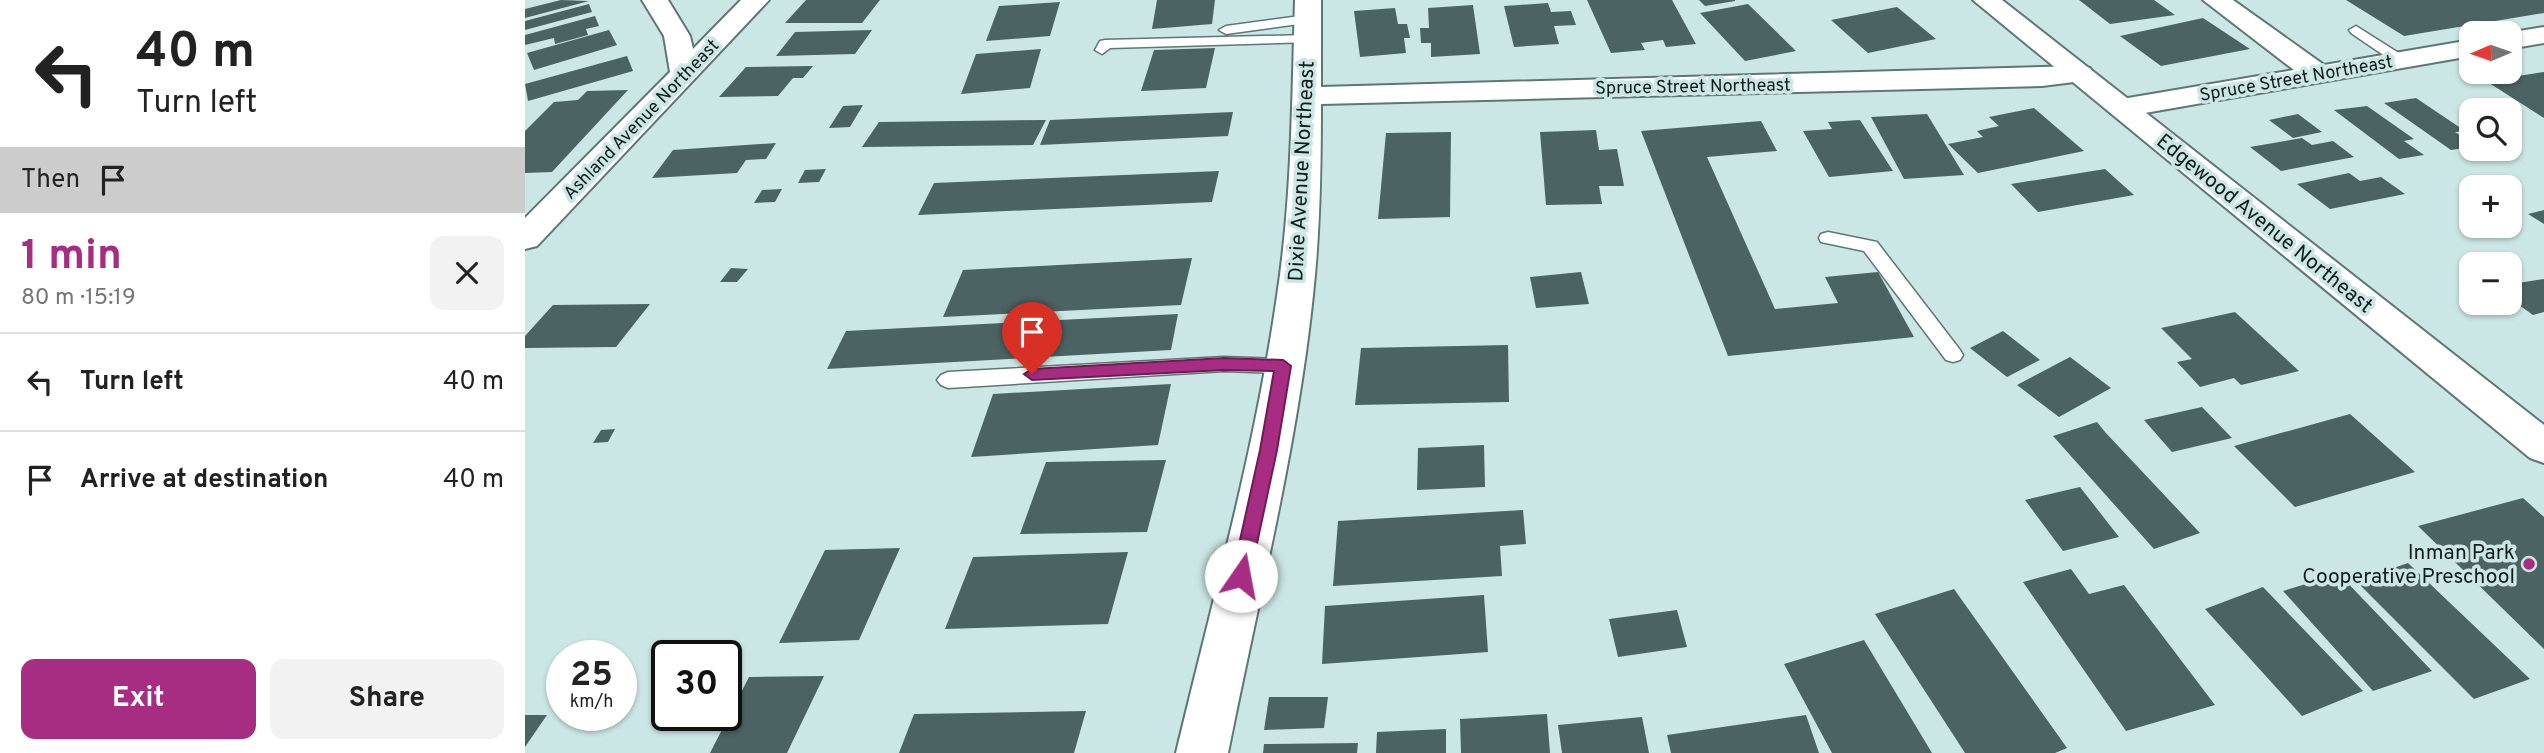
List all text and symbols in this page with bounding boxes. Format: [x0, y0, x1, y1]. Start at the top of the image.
north arrow [2459, 21, 2522, 84]
map controls [2459, 21, 2522, 315]
text: 40 m [136, 23, 255, 85]
icon: left [21, 28, 112, 119]
street label: Ashland Avenue Northeast [559, 35, 725, 205]
street label: Spruce Street Northeast [2198, 51, 2395, 108]
street label: Dixie Avenue Northeast [1283, 60, 1322, 282]
street label: Spruce Street Northeast [1595, 74, 1791, 101]
text: Turn left [136, 84, 257, 124]
button: search [2459, 98, 2522, 161]
street label: Edgewood Avenue Northeast [2150, 128, 2378, 320]
icon: arrive [94, 161, 132, 199]
text: Then [21, 164, 80, 197]
button: + [2459, 175, 2522, 238]
text: 1 min [21, 231, 122, 284]
button: close [430, 236, 504, 310]
button: − [2459, 252, 2522, 315]
text: 80 m · 15:19 [21, 284, 136, 313]
pin [1002, 302, 1062, 374]
icon: arrive [1013, 313, 1051, 351]
icon: left [21, 363, 59, 401]
text: Turn left [80, 366, 184, 399]
text: 40 m [443, 366, 504, 399]
icon: arrive [21, 461, 59, 499]
text: Arrive at destination [80, 464, 328, 497]
text: 40 m [443, 464, 504, 497]
position arrow [1204, 539, 1278, 613]
place label: Inman Park Cooperative Preschool [2302, 540, 2515, 591]
marker: Inman Park Cooperative Preschool [2521, 556, 2537, 572]
speed limit sign: 30 [651, 640, 742, 731]
text: 25 [570, 654, 613, 698]
button: Exit [21, 659, 256, 739]
button: Share [270, 659, 504, 739]
text: km/h [570, 691, 613, 714]

